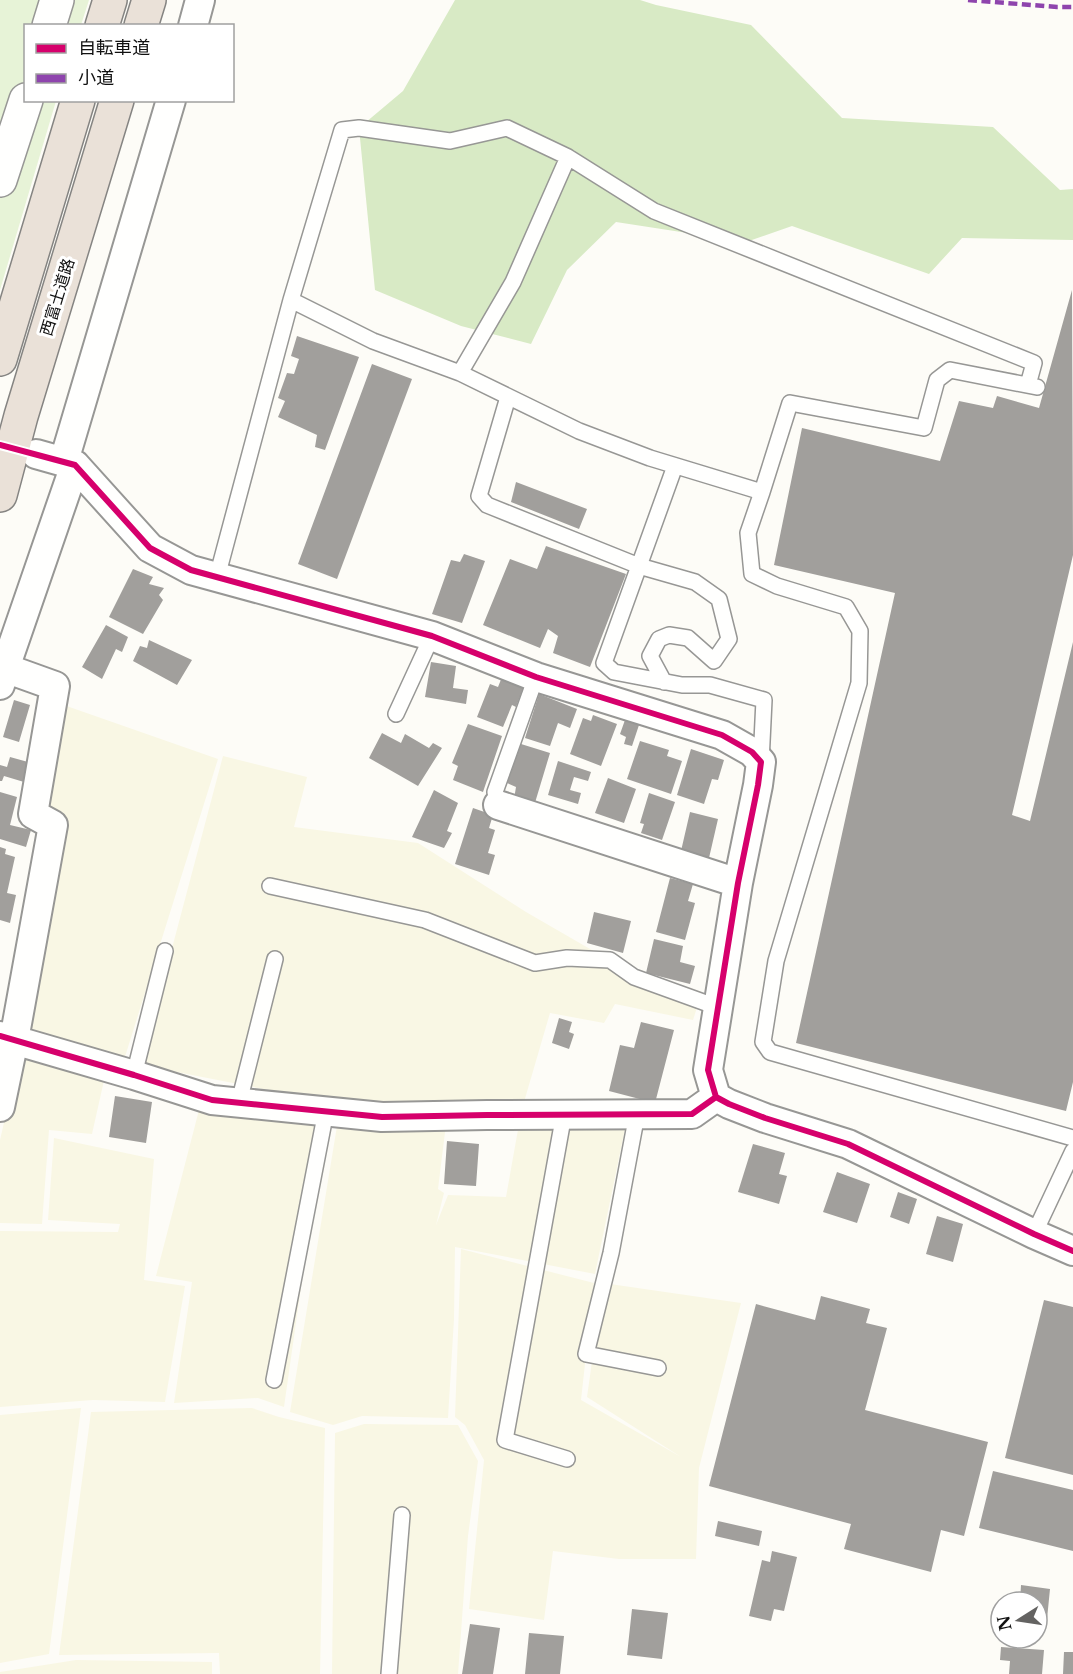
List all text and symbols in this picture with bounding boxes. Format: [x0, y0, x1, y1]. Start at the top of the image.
legend [24, 24, 234, 102]
text: 自転車道 [78, 37, 150, 59]
text: 小道 [78, 67, 114, 89]
street label: 西富士道路 [36, 256, 78, 338]
north arrow [989, 1590, 1049, 1650]
text: N [993, 1614, 1016, 1633]

